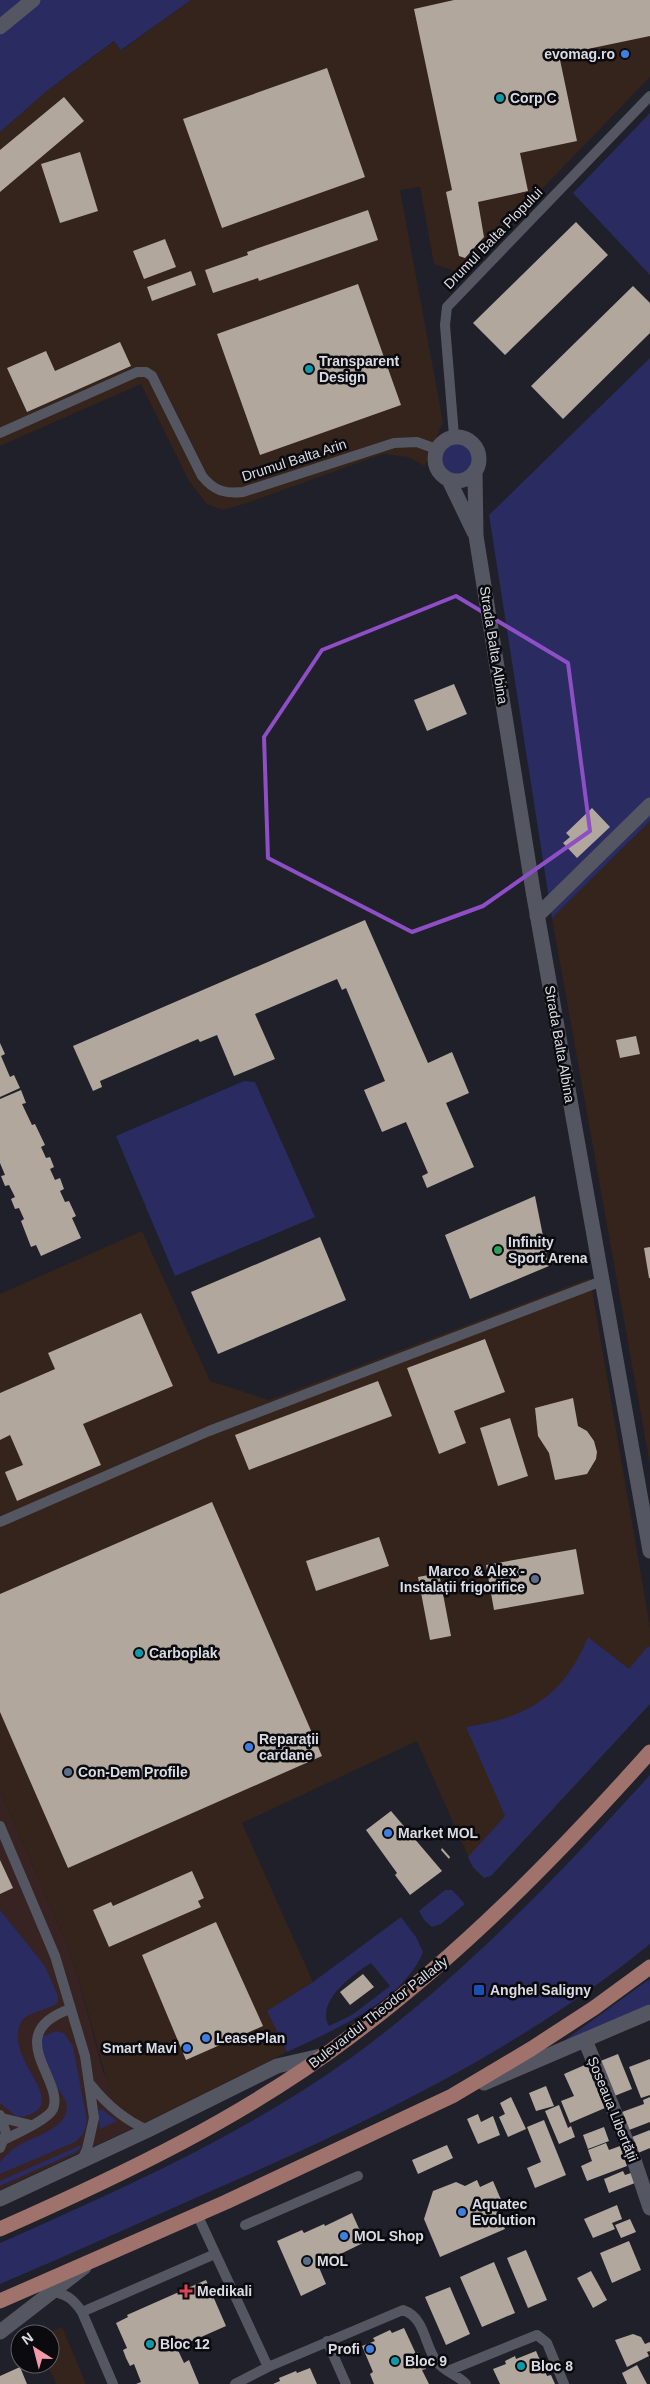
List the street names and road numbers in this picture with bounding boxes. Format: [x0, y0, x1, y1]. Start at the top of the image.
street label: Drumul Balta Plopului [440, 184, 546, 292]
street label: Drumul Balta Arin [240, 436, 348, 484]
street label: Strada Balta Albina [477, 585, 511, 705]
street label: Strada Balta Albina [542, 984, 578, 1104]
street label: Bulevardul Theodor Pallady [305, 1953, 451, 2071]
street label: Șoseaua Libertății [585, 2054, 641, 2164]

